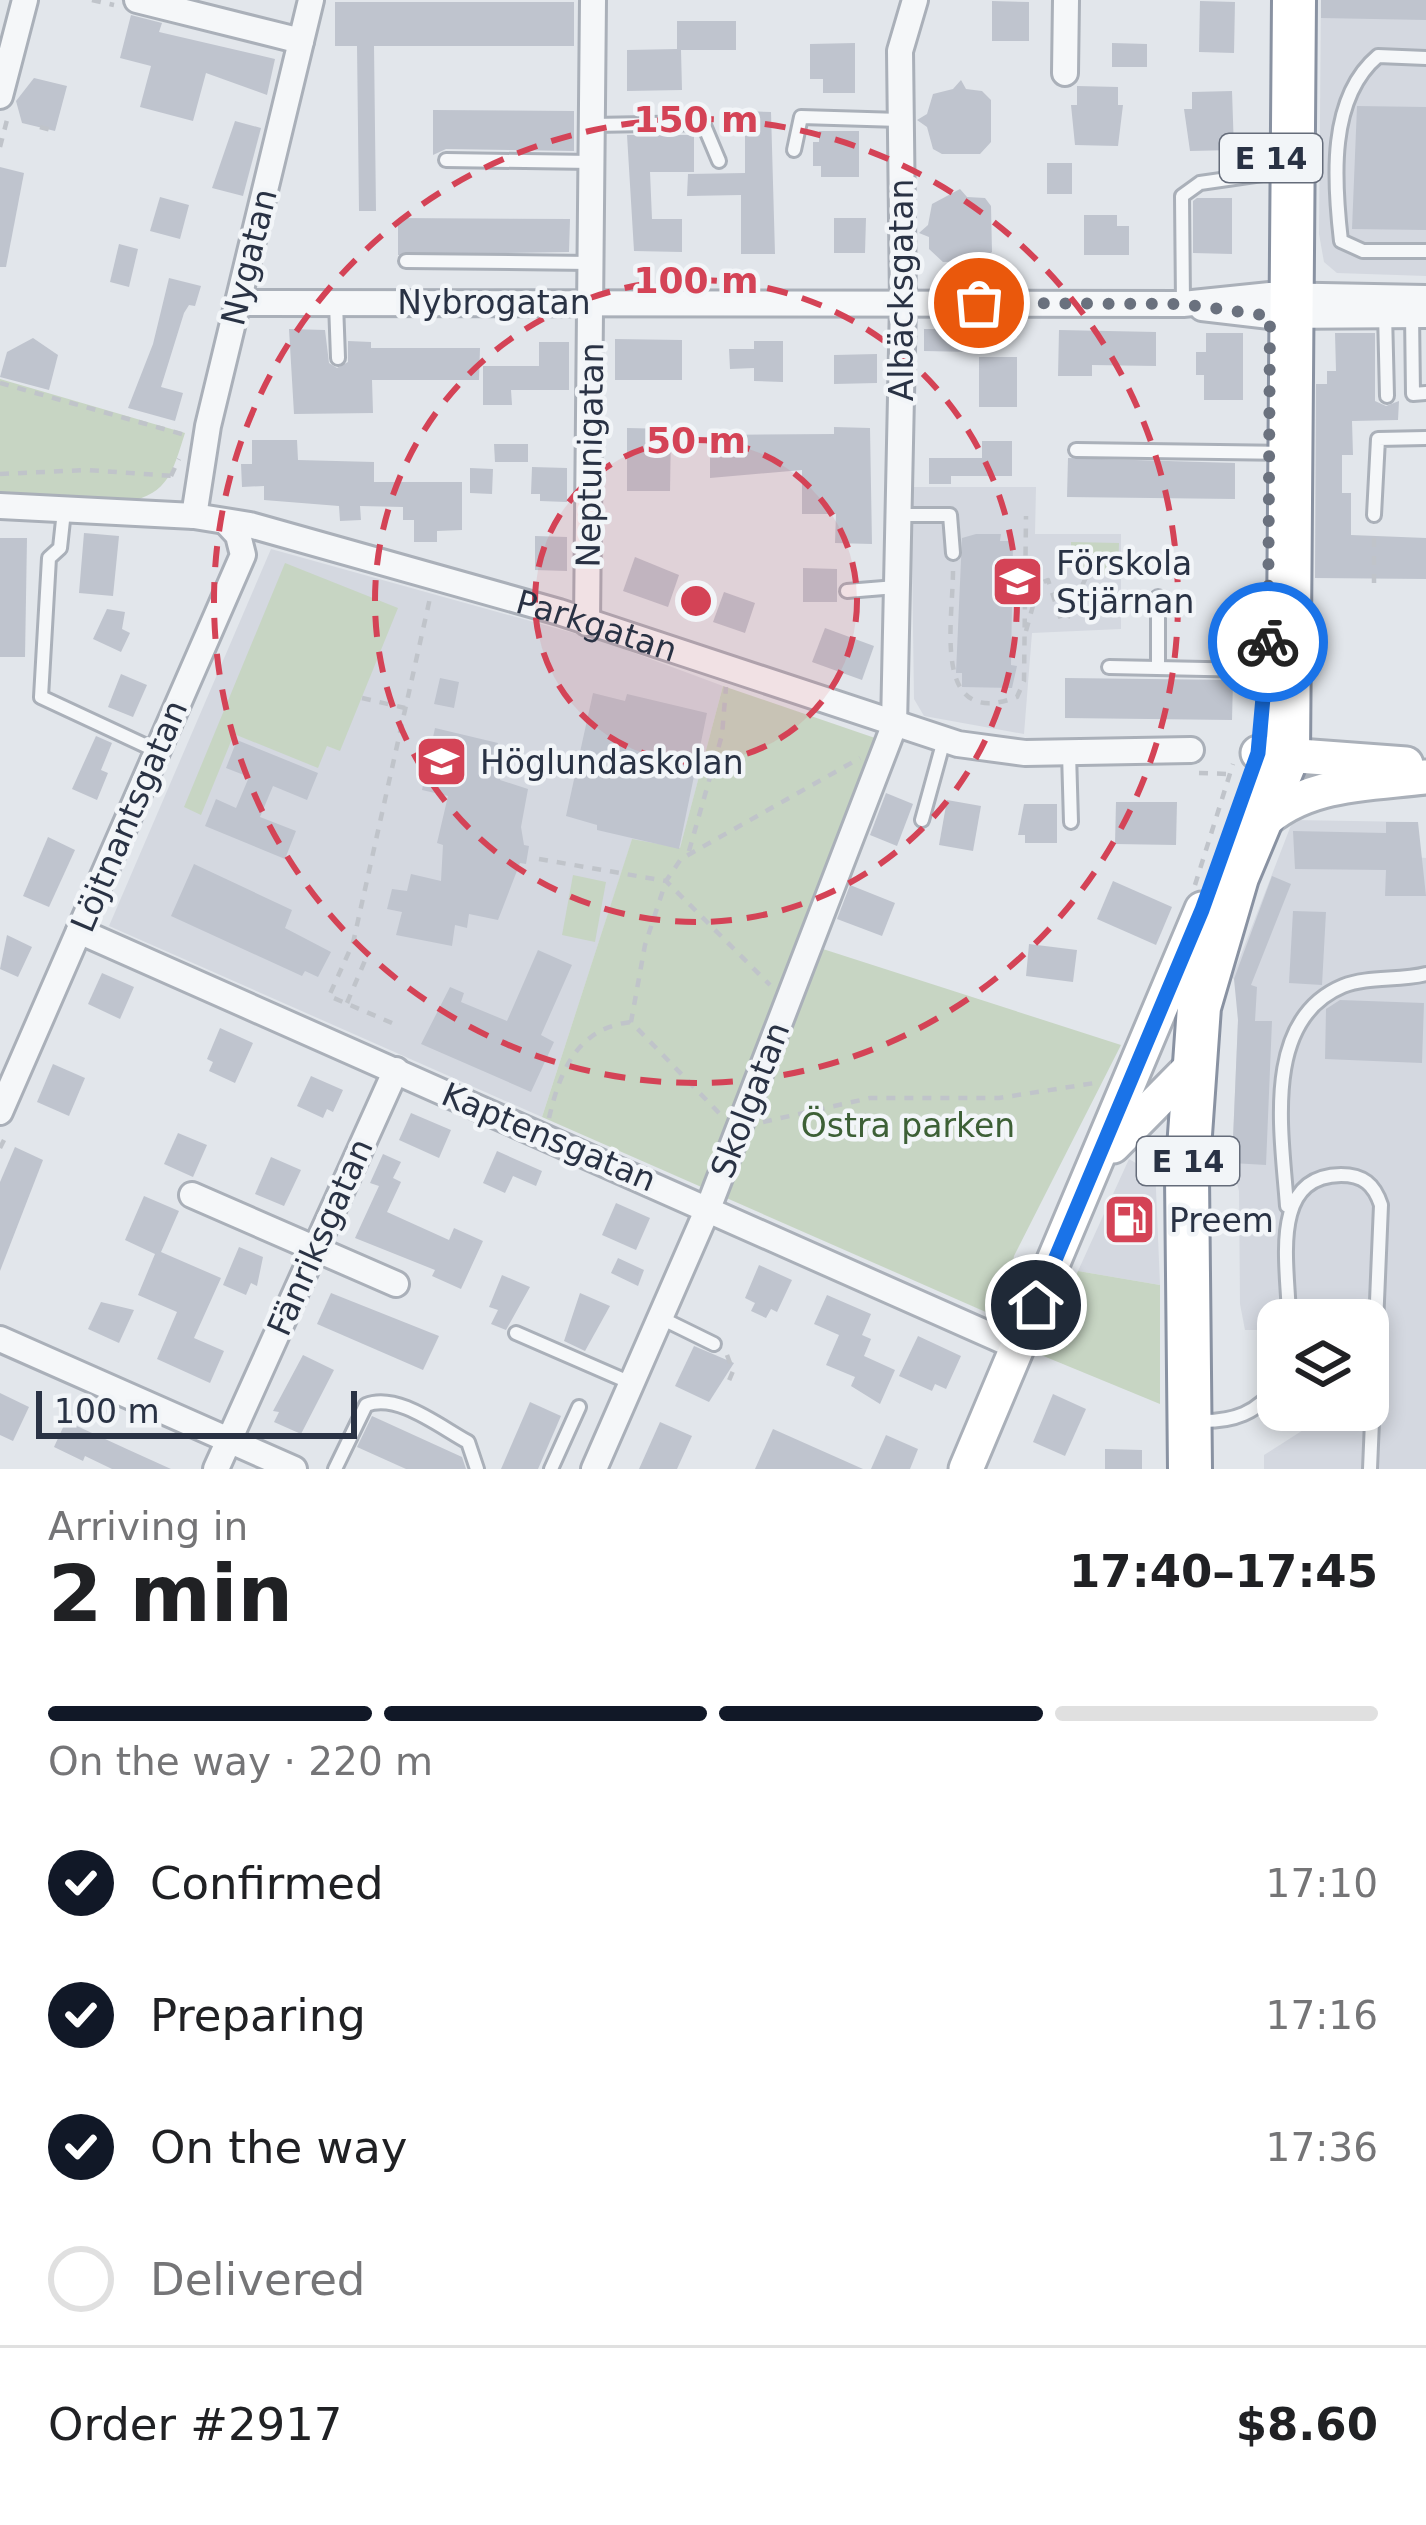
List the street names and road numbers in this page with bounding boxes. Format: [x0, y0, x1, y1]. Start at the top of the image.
road number: E 14 [1220, 134, 1322, 182]
street label: Albäcksgatan [882, 179, 921, 401]
street label: Nygatan [213, 185, 285, 329]
street label: Nybrogatan [397, 283, 591, 322]
street label: Neptunigatan [569, 342, 611, 568]
street label: Parkgatan [512, 581, 682, 669]
street label: Löjtnantsgatan [63, 694, 195, 938]
street label: Skolgatan [702, 1017, 798, 1183]
street label: Kaptensgatan [436, 1074, 662, 1200]
street label: Fänriksgatan [259, 1133, 381, 1341]
road number: E 14 [1137, 1137, 1239, 1185]

